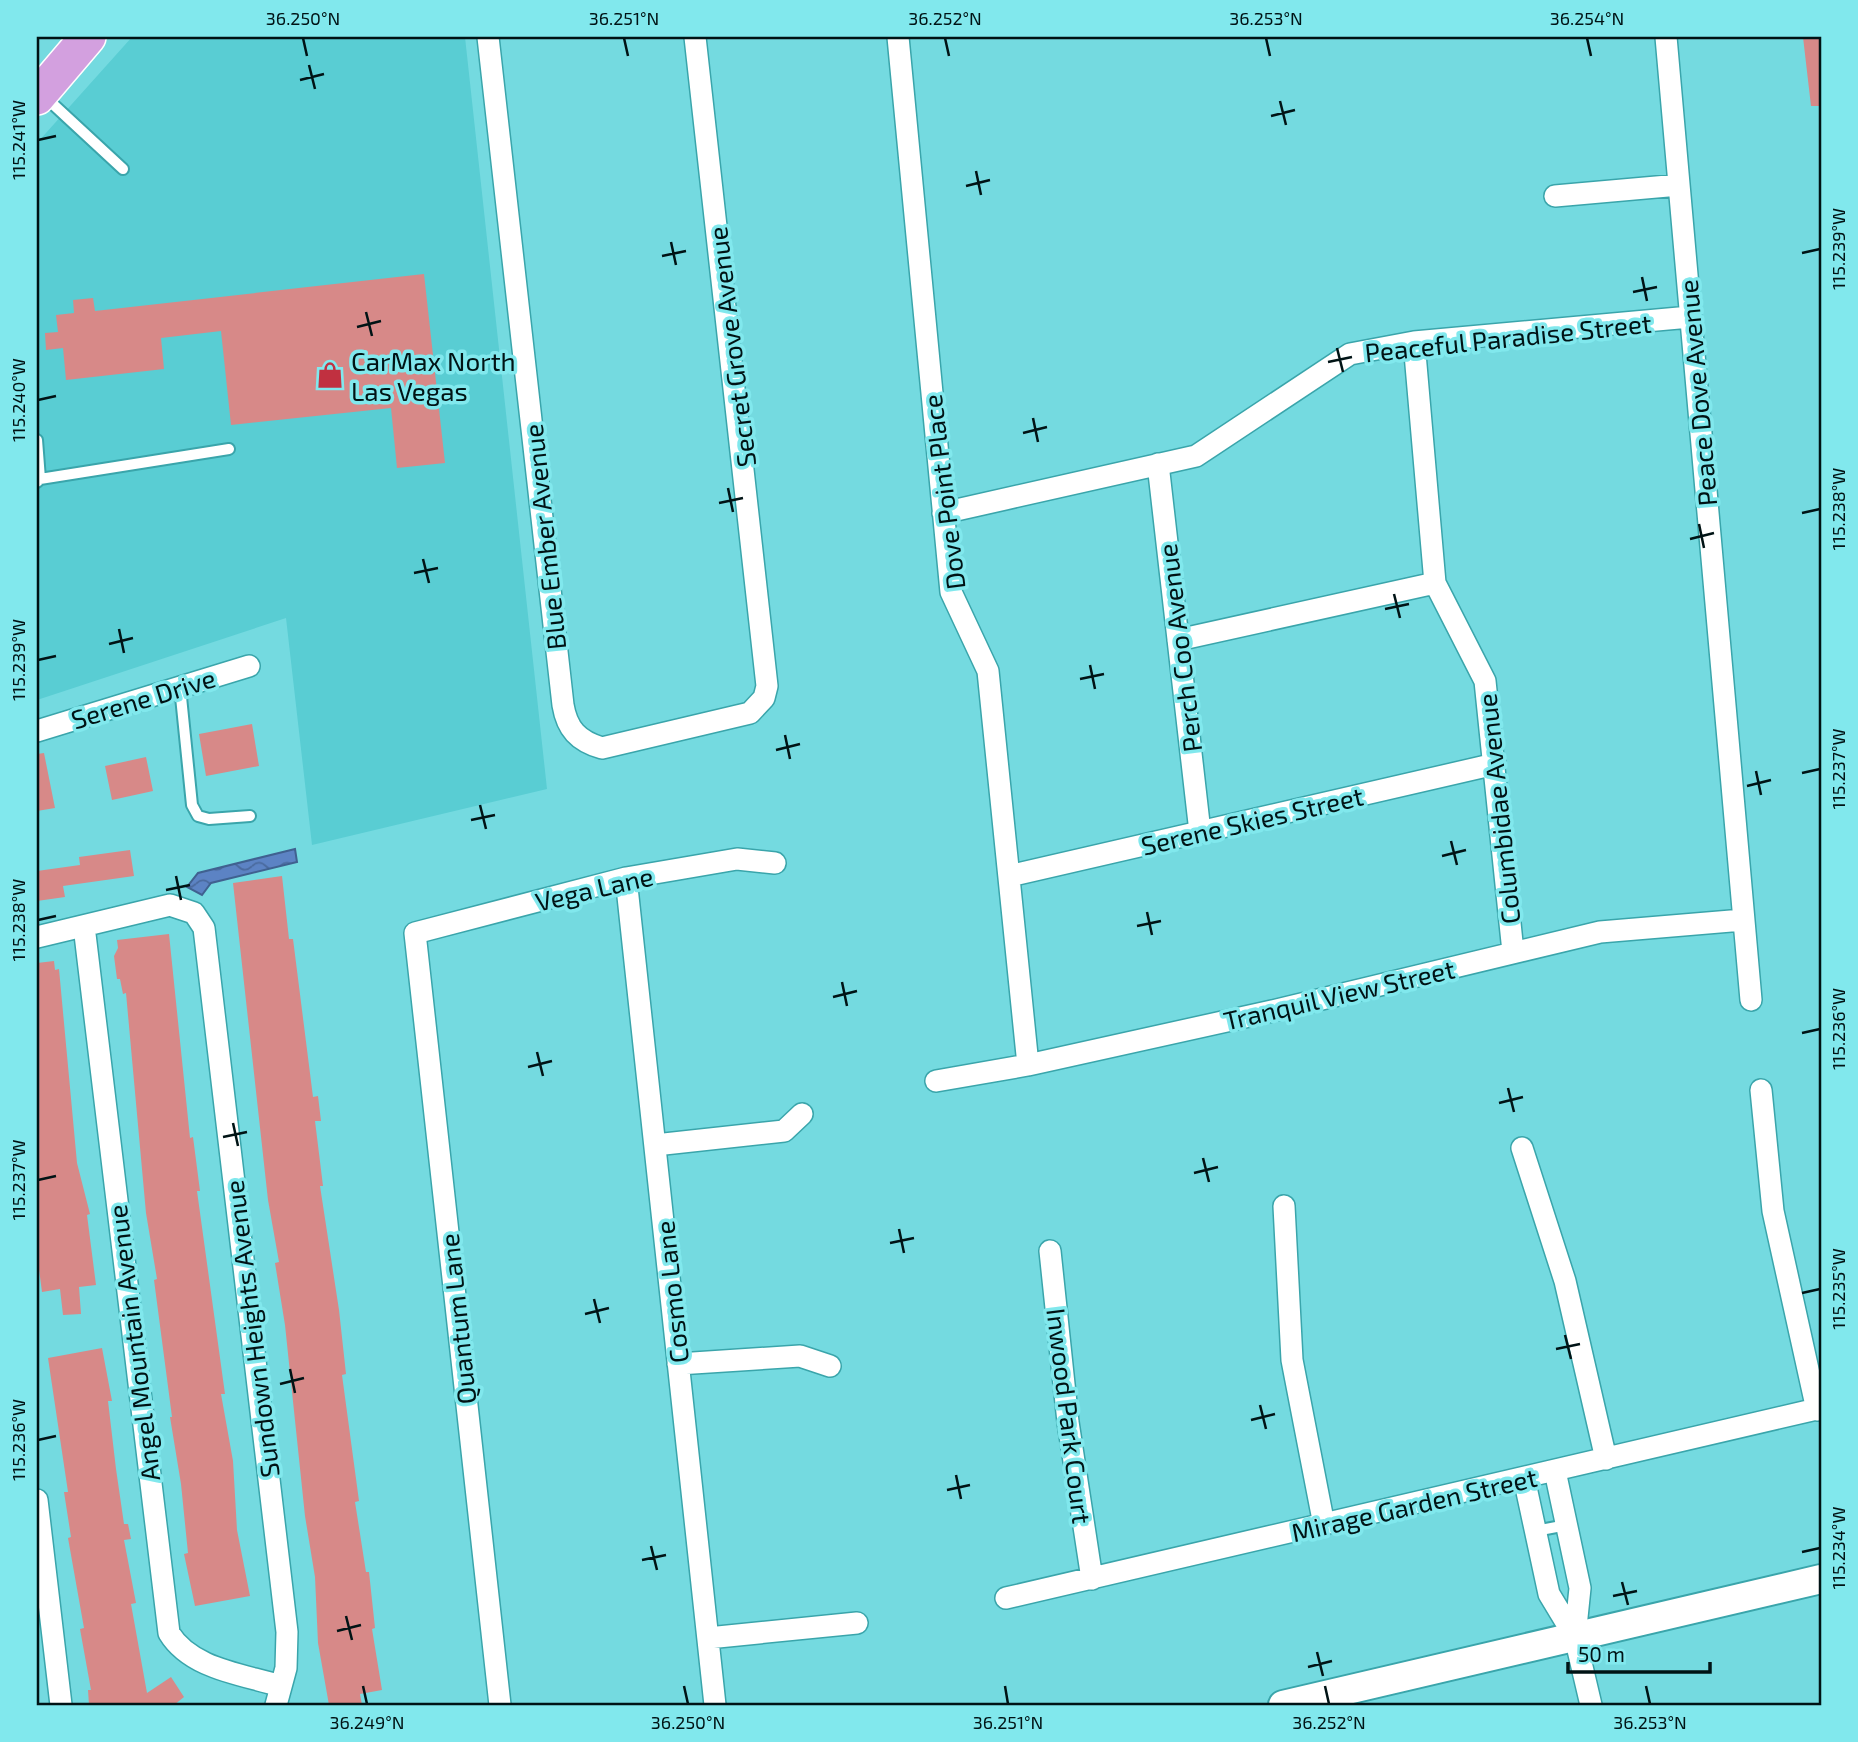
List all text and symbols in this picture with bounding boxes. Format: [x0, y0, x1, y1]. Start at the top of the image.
text: 36.250°N [266, 7, 340, 29]
text: 36.251°N [589, 7, 659, 29]
text: 36.252°N [908, 7, 982, 29]
text: 36.253°N [1229, 7, 1303, 29]
text: 36.254°N [1550, 7, 1624, 29]
text: 115.241°W [7, 100, 29, 180]
text: 115.239°W [1827, 208, 1849, 290]
street label: Secret Grove Avenue [701, 225, 761, 469]
street label: Peace Dove Avenue [1672, 278, 1722, 508]
street label: Peaceful Paradise Street [1363, 307, 1653, 367]
place label: CarMax North Las Vegas [351, 345, 516, 406]
text: 115.240°W [7, 358, 29, 442]
shop icon: CarMax North Las Vegas [315, 360, 345, 390]
street label: Dove Point Place [916, 393, 970, 591]
street label: Blue Ember Avenue [517, 423, 571, 651]
text: 115.238°W [1827, 468, 1849, 550]
street label: Perch Coo Avenue [1151, 542, 1207, 754]
text: 115.239°W [7, 619, 29, 701]
street label: Serene Drive [67, 661, 219, 735]
street label: Columbidae Avenue [1470, 692, 1526, 926]
text: 115.237°W [1827, 728, 1849, 810]
street label: Serene Skies Street [1138, 779, 1366, 861]
street label: Vega Lane [532, 859, 656, 917]
text: 115.238°W [7, 879, 29, 961]
street label: Tranquil View Street [1221, 952, 1458, 1036]
text: 115.236°W [1827, 988, 1849, 1070]
text: 115.237°W [7, 1139, 29, 1221]
street label: Sundown Heights Avenue [217, 1179, 285, 1479]
street label: Angel Mountain Avenue [101, 1203, 165, 1483]
street label: Cosmo Lane [648, 1219, 694, 1365]
street label: Quantum Lane [433, 1232, 481, 1406]
text: 115.235°W [1827, 1248, 1849, 1330]
street label: Inwood Park Court [1041, 1306, 1099, 1526]
text: 115.236°W [7, 1399, 29, 1481]
street label: Mirage Garden Street [1288, 1461, 1540, 1547]
text: 115.234°W [1827, 1507, 1849, 1589]
scale bar [1568, 1630, 1709, 1674]
text: 50 m [1578, 1641, 1625, 1666]
text: 36.249°N [329, 1711, 405, 1733]
text: 36.250°N [651, 1711, 725, 1733]
text: 36.251°N [973, 1711, 1043, 1733]
text: 36.252°N [1292, 1711, 1366, 1733]
text: 36.253°N [1613, 1711, 1687, 1733]

